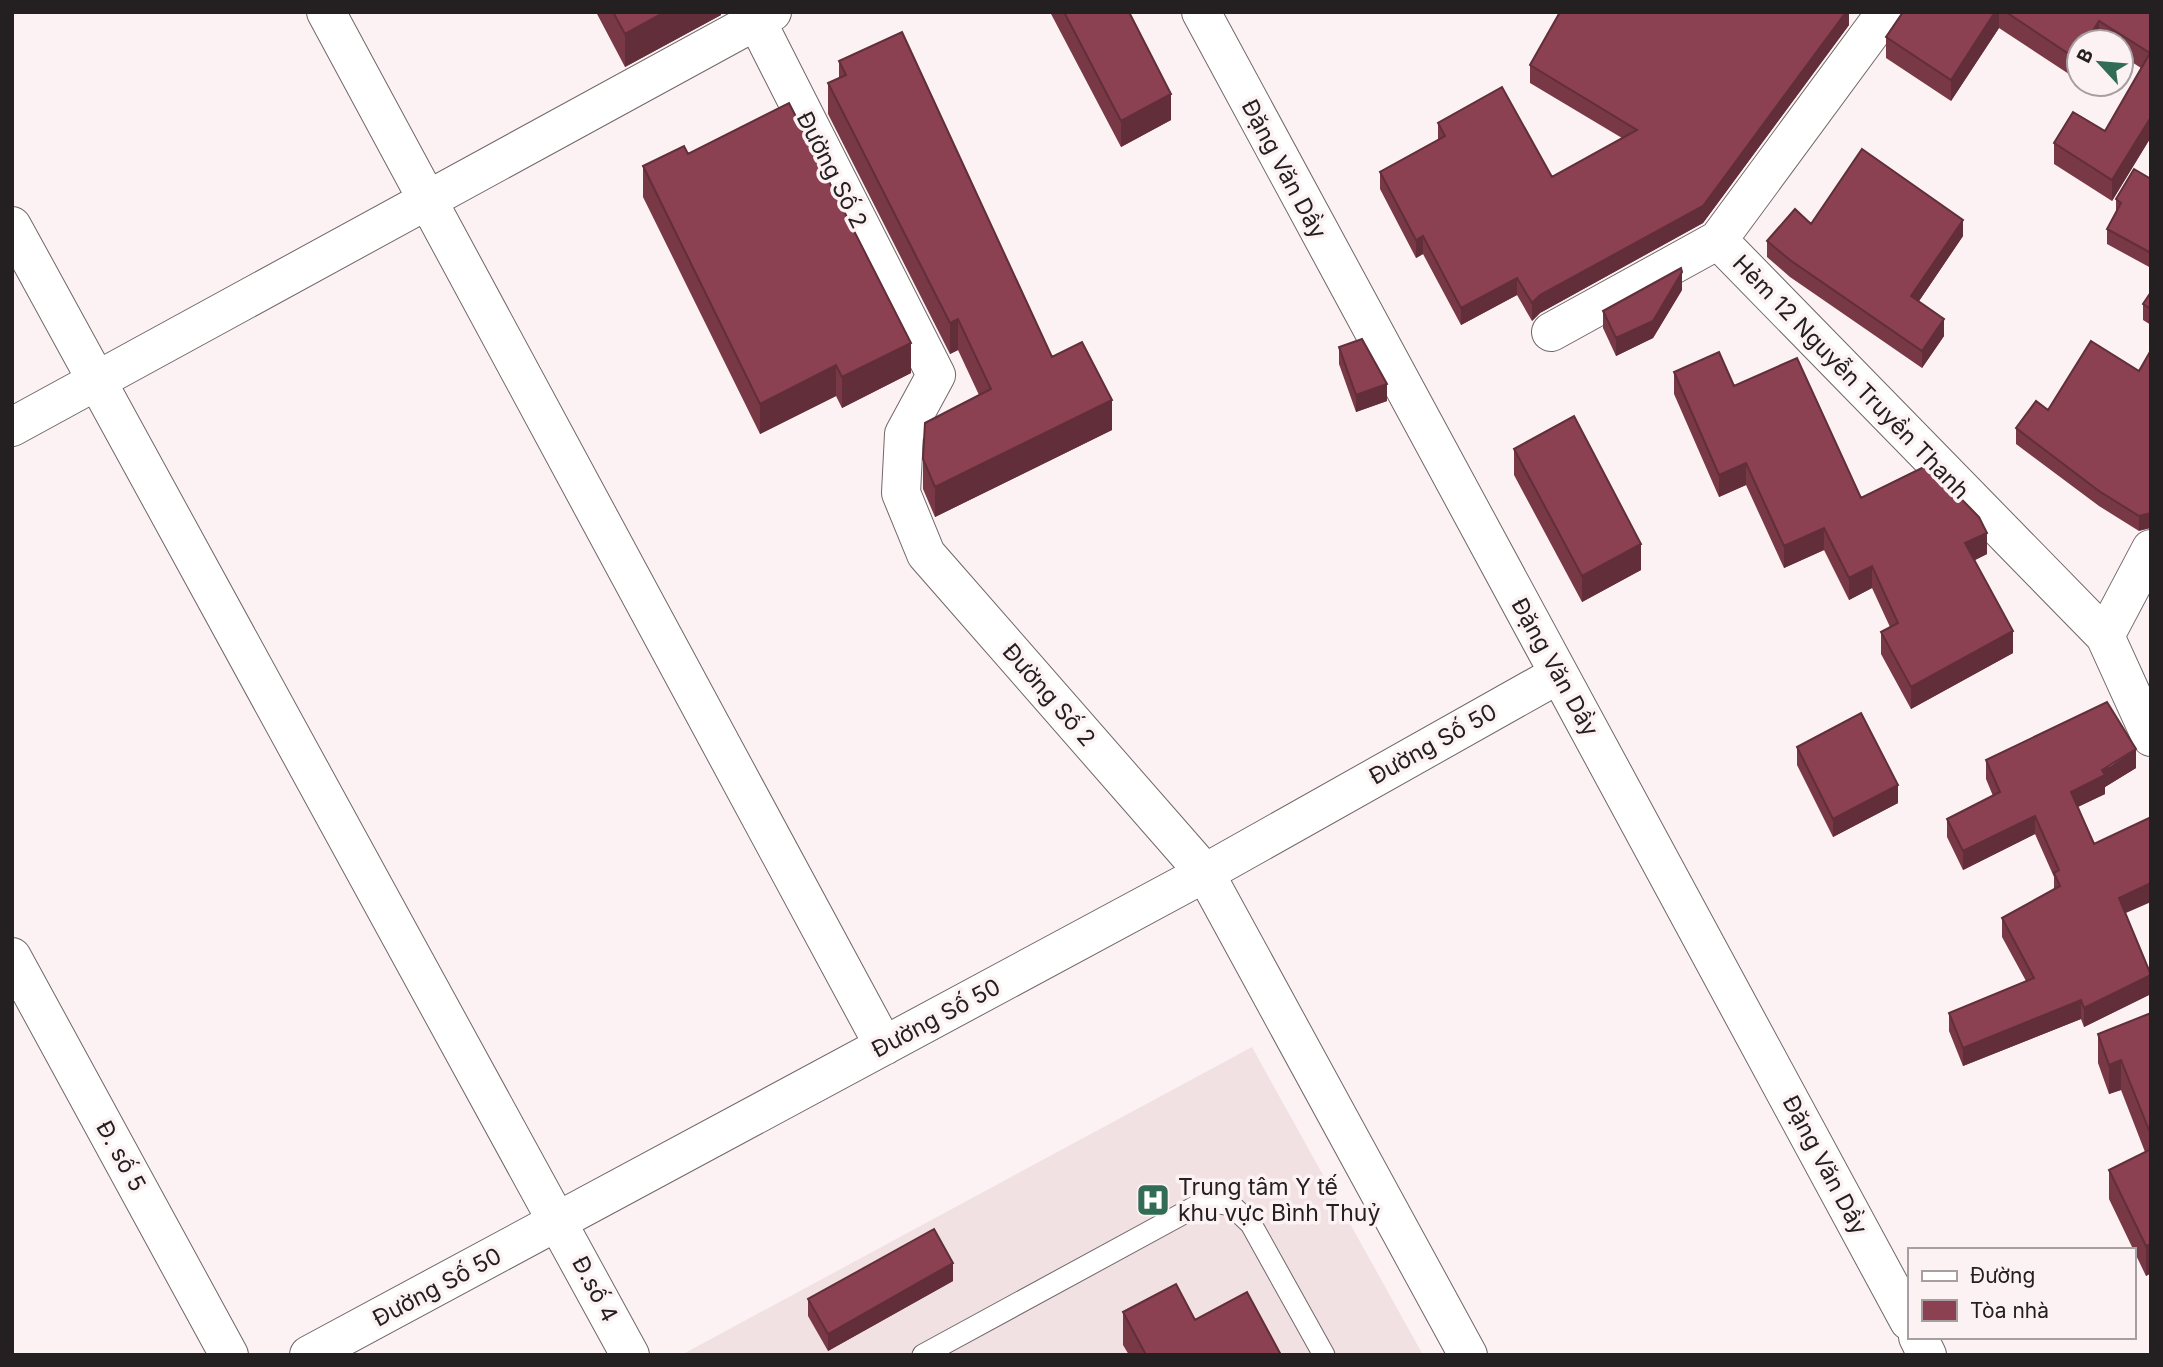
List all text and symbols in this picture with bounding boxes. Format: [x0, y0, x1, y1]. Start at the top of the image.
north arrow [2065, 28, 2135, 98]
text: B [2072, 45, 2098, 66]
street label: Đặng Văn Dầy [1236, 95, 1332, 243]
street label: Đường Số 2 [791, 107, 873, 233]
street label: Hẻm 12 Nguyễn Truyền Thanh [1727, 249, 1975, 505]
street label: Đặng Văn Dầy [1506, 593, 1604, 741]
street label: Đường Số 2 [997, 638, 1101, 752]
street label: Đường Số 50 [1364, 697, 1502, 791]
street label: Đường Số 50 [867, 972, 1005, 1064]
street label: Đặng Văn Dầy [1777, 1091, 1873, 1239]
street label: Đ. số 5 [90, 1116, 152, 1196]
place label: Trung tâm Y tế khu vực Bình Thuỷ [1178, 1173, 1380, 1227]
hospital icon: Trung tâm Y tế khu vực Bình Thuỷ [1134, 1181, 1172, 1219]
street label: Đường Số 50 [368, 1241, 506, 1333]
legend [1908, 1248, 2135, 1339]
street label: Đ.số 4 [566, 1251, 624, 1327]
text: Đường [1970, 1263, 2035, 1288]
text: Tòa nhà [1970, 1298, 2049, 1323]

